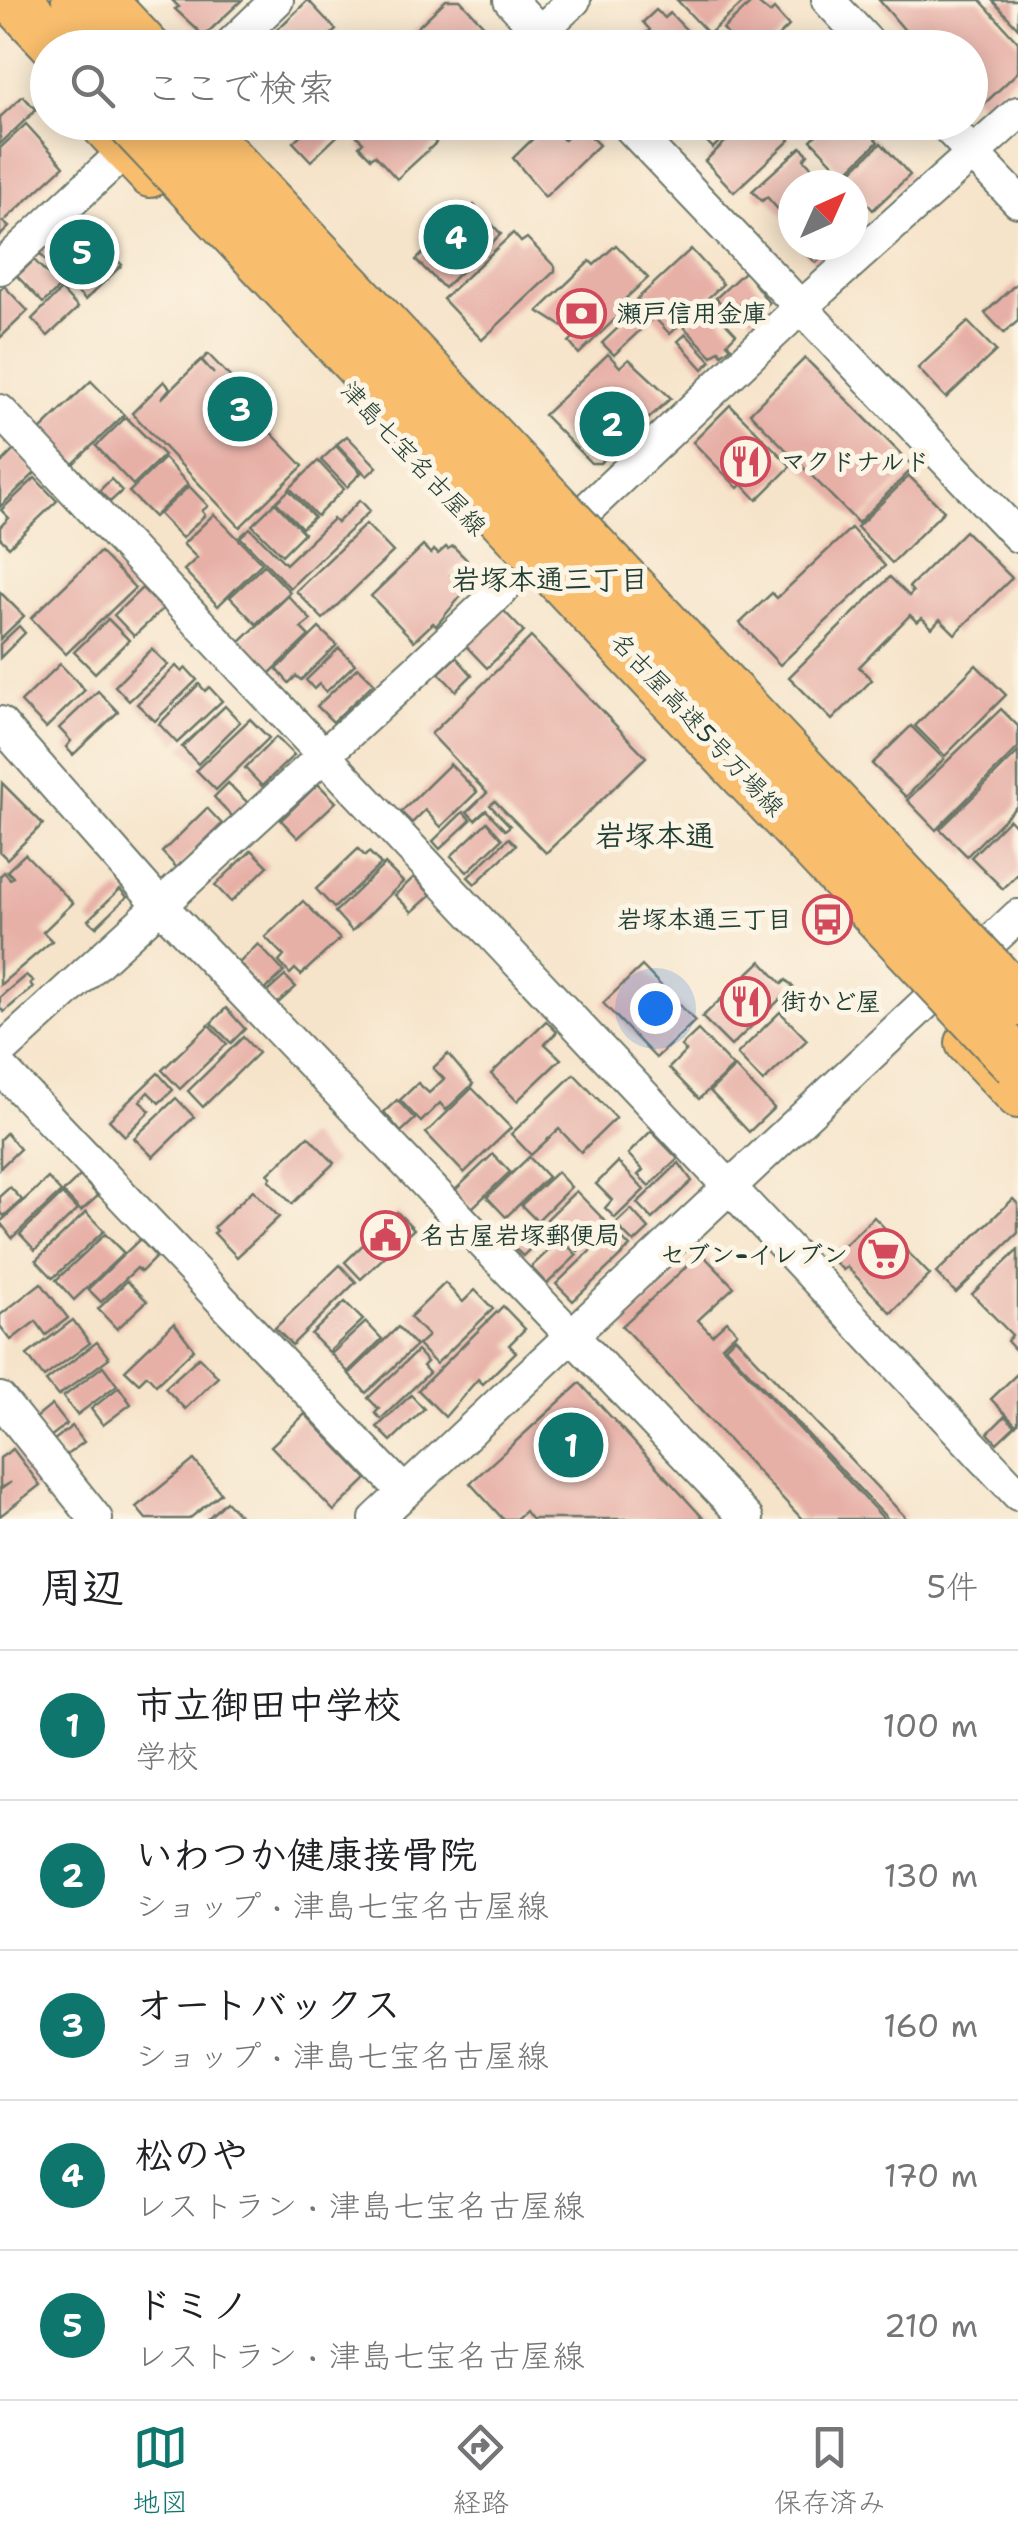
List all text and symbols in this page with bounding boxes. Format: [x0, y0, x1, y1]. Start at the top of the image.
search box [30, 30, 988, 140]
icon: search [65, 58, 120, 113]
text: ここで検索 [145, 62, 335, 113]
north arrow [778, 170, 868, 260]
pin: 4 [424, 200, 488, 274]
pin: 5 [49, 214, 114, 290]
bank icon: 瀬戸信用金庫 [556, 287, 608, 339]
place label: 瀬戸信用金庫 [617, 296, 767, 330]
pin: 3 [208, 372, 272, 446]
street label: 津島七宝名古屋線 [333, 373, 495, 543]
pin: 2 [580, 386, 644, 462]
restaurant icon: マクドナルド [720, 435, 772, 487]
place label: マクドナルド [781, 444, 930, 478]
district label: 岩塚本通三丁目 [452, 560, 648, 598]
street label: 名古屋高速5号万場線 [604, 625, 792, 823]
district label: 岩塚本通 [595, 815, 715, 856]
bus stop icon: 岩塚本通三丁目 [801, 893, 853, 945]
place label: 岩塚本通三丁目 [617, 902, 792, 936]
restaurant icon: 街かど屋 [720, 975, 772, 1027]
your location [630, 983, 681, 1034]
place label: 街かど屋 [781, 984, 881, 1018]
public building icon: 名古屋岩塚郵便局 [359, 1209, 411, 1261]
place label: 名古屋岩塚郵便局 [420, 1218, 620, 1252]
supermarket icon: セブン-イレブン [857, 1228, 909, 1280]
place label: セブン-イレブン [660, 1237, 848, 1271]
pin: 1 [538, 1408, 604, 1482]
text: 周辺 [40, 1559, 124, 1615]
text: 5件 [926, 1565, 978, 1608]
text: 市立御田中学校 [135, 1679, 401, 1730]
text: 1 [65, 1704, 80, 1747]
text: 100 m [882, 1704, 978, 1747]
text: 学校 [135, 1734, 199, 1777]
text: いわつか健康接骨院 [135, 1829, 477, 1880]
text: 2 [61, 1854, 84, 1897]
text: 130 m [883, 1854, 978, 1897]
text: ショップ · 津島七宝名古屋線 [135, 1884, 549, 1927]
text: オートバックス [135, 1979, 401, 2030]
text: 3 [61, 2004, 84, 2047]
text: 160 m [883, 2004, 978, 2047]
text: ショップ · 津島七宝名古屋線 [135, 2034, 549, 2077]
text: 松のや [135, 2129, 249, 2180]
text: 4 [61, 2154, 84, 2197]
text: 170 m [884, 2154, 978, 2197]
text: レストラン · 津島七宝名古屋線 [135, 2184, 584, 2227]
text: ドミノ [135, 2279, 249, 2330]
text: 5 [62, 2304, 83, 2347]
text: 210 m [884, 2304, 978, 2347]
text: レストラン · 津島七宝名古屋線 [135, 2334, 584, 2377]
tab: 地図 [132, 2420, 188, 2521]
tab: 経路 [453, 2420, 509, 2521]
tab: 保存済み [774, 2420, 886, 2521]

